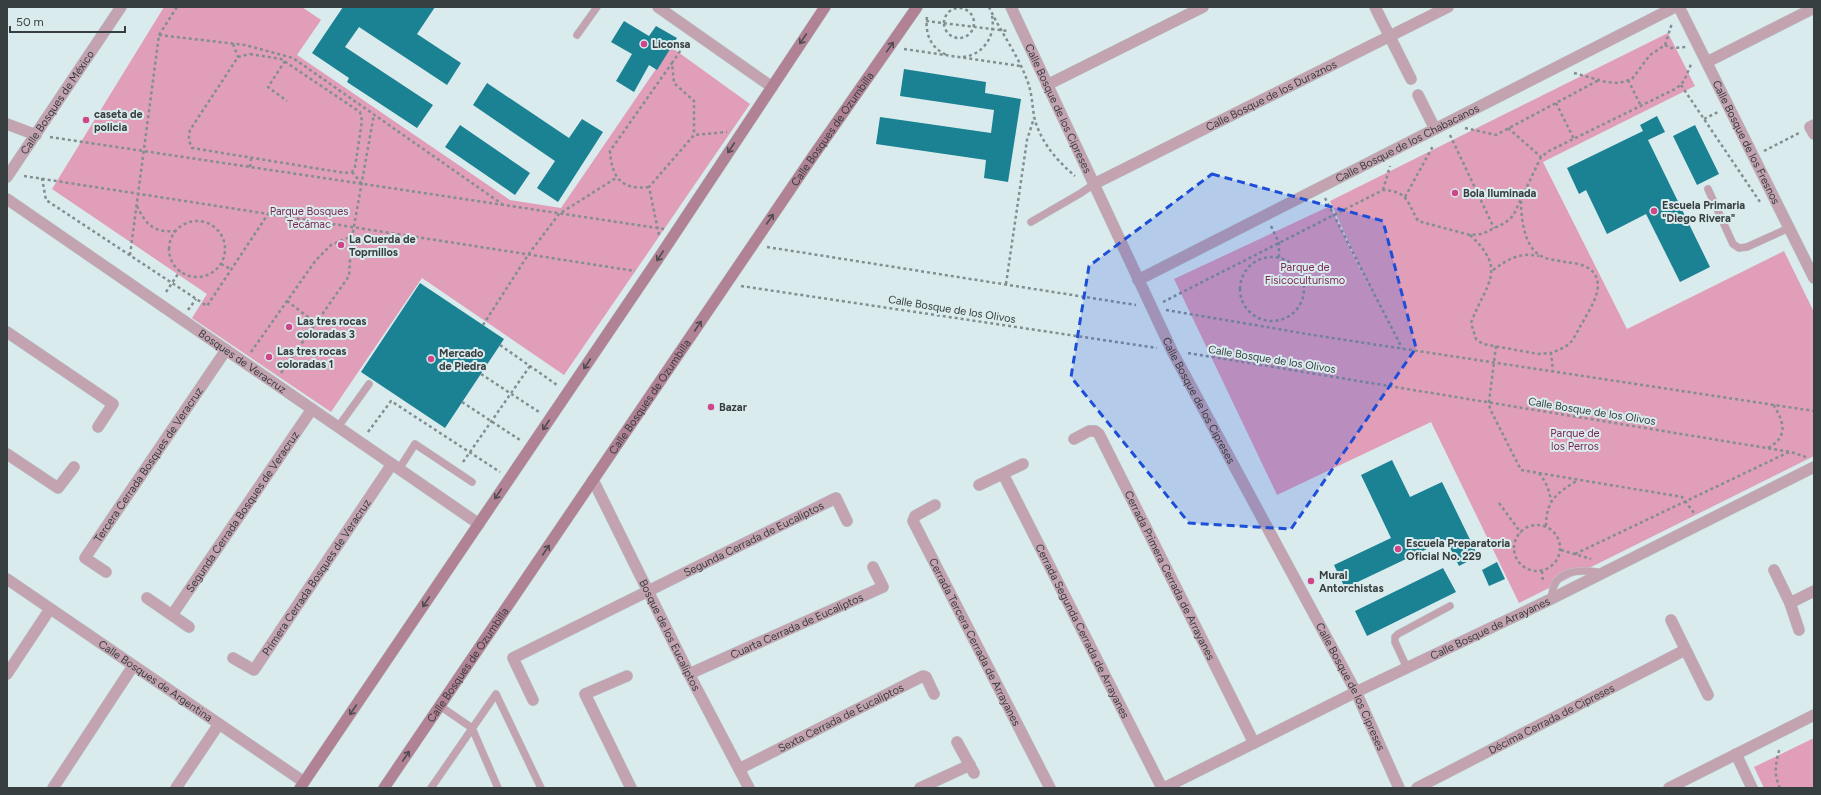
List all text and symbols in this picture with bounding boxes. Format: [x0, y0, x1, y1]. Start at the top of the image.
scale bar [10, 8, 125, 34]
text: 50 m [16, 15, 44, 29]
one-way arrow [799, 34, 808, 45]
place label: Liconsa [652, 38, 691, 51]
marker: Liconsa [639, 39, 649, 49]
one-way arrow [886, 41, 894, 52]
street label: Calle Bosque de los Cipreses [1022, 42, 1094, 176]
street label: Calle Bosques de México [18, 48, 97, 157]
street label: Calle Bosque de los Duraznos [1204, 58, 1339, 134]
street label: Calle Bosques de Ozumbilla [789, 70, 877, 189]
street label: Calle Bosque de los Fresnos [1710, 78, 1782, 207]
street label: Calle Bosque de los Chabacanos [1333, 102, 1481, 186]
place label: caseta de policia [94, 108, 143, 134]
marker: caseta de policia [81, 115, 91, 125]
one-way arrow [727, 142, 735, 154]
place label: Bola Iluminada [1463, 187, 1537, 200]
marker: Bola Iluminada [1450, 188, 1460, 198]
place label: Escuela Primaria "Diego Rivera" [1662, 199, 1745, 225]
park label: Parque Bosques Tecámac [270, 205, 348, 231]
marker: Escuela Primaria "Diego Rivera" [1649, 206, 1659, 216]
one-way arrow [766, 213, 775, 224]
place label: La Cuerda de Toprnillos [349, 233, 416, 259]
marker: La Cuerda de Toprnillos [336, 240, 346, 250]
one-way arrow [655, 250, 663, 262]
park label: Parque de Fisicoculturismo [1265, 261, 1345, 287]
street label: Calle Bosque de los Olivos [887, 293, 1017, 326]
place label: Las tres rocas coloradas 3 [297, 315, 367, 341]
one-way arrow [694, 320, 702, 332]
marker: Las tres rocas coloradas 3 [284, 322, 294, 332]
street label: Bosques de Veracruz [196, 327, 289, 396]
street label: Calle Bosque de los Cipreses [1159, 335, 1238, 466]
street label: Calle Bosques de Ozumbilla [607, 337, 694, 457]
street label: Calle Bosque de los Olivos [1207, 343, 1337, 376]
place label: Las tres rocas coloradas 1 [277, 345, 347, 371]
place label: Mercado de Piedra [439, 347, 487, 373]
marker: Las tres rocas coloradas 1 [264, 352, 274, 362]
marker: Mercado de Piedra [426, 354, 436, 364]
one-way arrow [583, 358, 591, 369]
street label: Tercera Cerrada Bosques de Veracruz [92, 385, 206, 545]
street label: Calle Bosque de los Olivos [1527, 395, 1657, 428]
place label: Bazar [719, 401, 748, 414]
marker: Bazar [706, 402, 716, 412]
one-way arrow [542, 419, 550, 430]
park label: Parque de los Perros [1550, 427, 1600, 453]
street label: Segunda Cerrada Bosques de Veracruz [183, 429, 302, 595]
one-way arrow [494, 489, 502, 500]
street label: Cerrada Primera Cerrada de Arrayanes [1121, 489, 1217, 662]
street label: Primera Cerrada Bosques de Veracruz [260, 497, 374, 658]
street label: Segunda Cerrada de Eucaliptos [682, 499, 826, 579]
place label: Escuela Preparatoria Oficial No. 229 [1406, 537, 1510, 563]
street label: Cerrada Segunda Cerrada de Arrayanes [1032, 542, 1132, 721]
one-way arrow [542, 544, 550, 555]
marker: Escuela Preparatoria Oficial No. 229 [1393, 544, 1403, 554]
street label: Cerrada Tercera Cerrada de Arrayanes [926, 556, 1023, 728]
place label: Mural Antorchistas [1319, 569, 1384, 595]
marker: Mural Antorchistas [1306, 576, 1316, 586]
street label: Bosque de los Eucaliptos [636, 577, 703, 693]
street label: Cuarta Cerrada de Eucaliptos [728, 591, 865, 662]
street label: Calle Bosque de Arrayanes [1428, 595, 1552, 663]
one-way arrow [422, 596, 430, 607]
street label: Calle Bosques de Ozumbilla [425, 605, 512, 725]
street label: Calle Bosque de los Cipreses [1313, 620, 1387, 753]
street label: Calle Bosques de Argentina [96, 637, 215, 725]
street label: Sexta Cerrada de Eucaliptos [776, 681, 906, 755]
street label: Décima Cerrada de Cipreses [1486, 682, 1617, 757]
one-way arrow [349, 704, 357, 715]
one-way arrow [402, 751, 410, 762]

